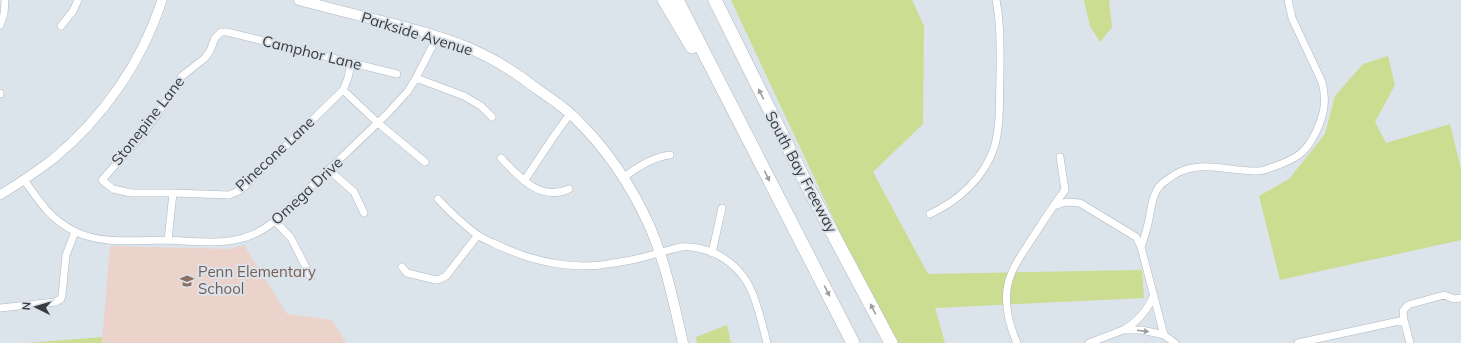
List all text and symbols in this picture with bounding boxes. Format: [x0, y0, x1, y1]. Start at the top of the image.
street label: Parkside Avenue [359, 8, 475, 60]
street label: Camphor Lane [260, 31, 364, 74]
street label: Stonepine Lane [107, 72, 188, 169]
one-way arrow [758, 89, 764, 100]
street label: South Bay Freeway [761, 108, 842, 236]
street label: Pinecone Lane [231, 112, 318, 195]
street label: Omega Drive [267, 153, 346, 229]
one-way arrow [764, 170, 770, 182]
place label: Penn Elementary School [198, 262, 316, 298]
school or university icon: Penn Elementary School [179, 273, 195, 289]
one-way arrow [823, 286, 830, 297]
north arrow [16, 287, 56, 327]
text: N [19, 301, 33, 311]
one-way arrow [870, 303, 876, 314]
one-way arrow [1136, 328, 1149, 334]

